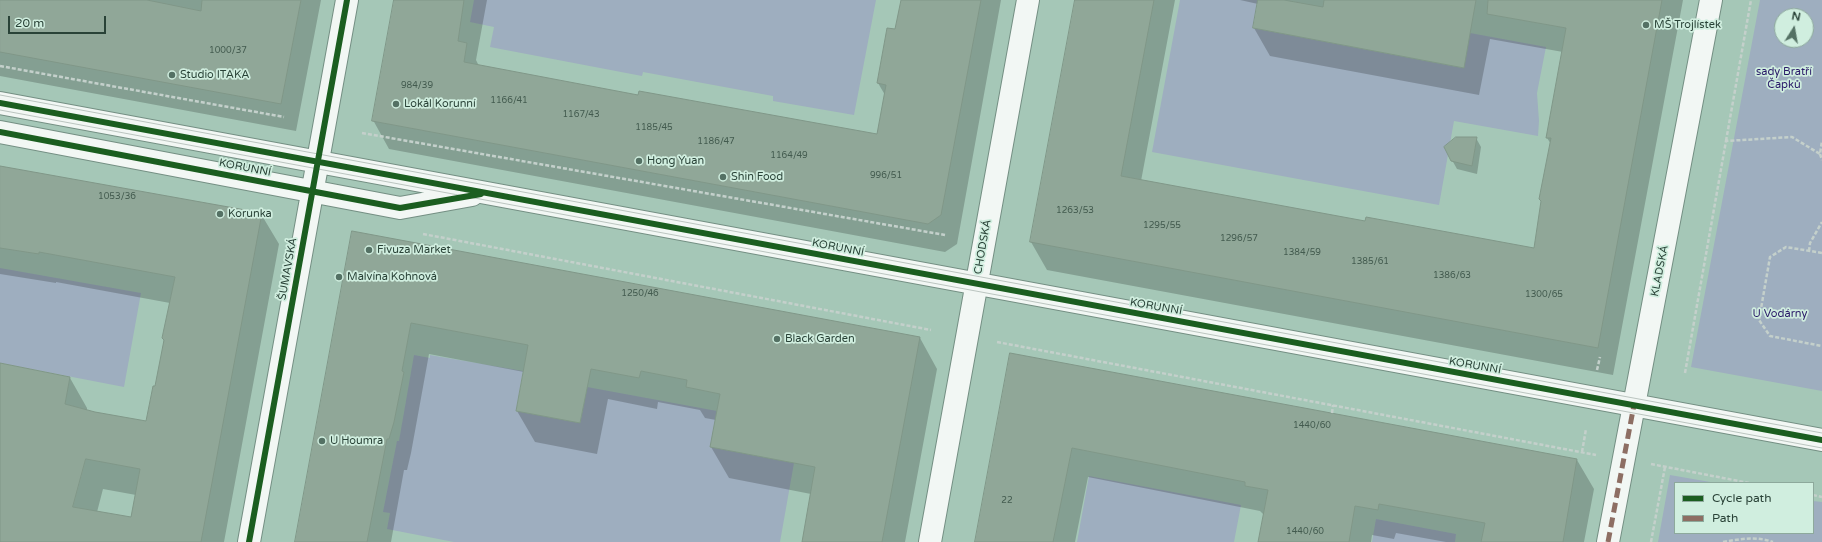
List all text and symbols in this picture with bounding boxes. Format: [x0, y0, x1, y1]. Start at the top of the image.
scale bar [10, 8, 108, 34]
north arrow [1774, 8, 1814, 48]
text: N [1791, 9, 1802, 24]
text: 20 m [15, 16, 44, 30]
place label: MŠ Trojlístek [1654, 18, 1721, 32]
marker: MŠ Trojlístek [1641, 20, 1651, 30]
house number: 1000/37 [209, 46, 247, 56]
park label: sady Bratří Čapků [1756, 65, 1812, 91]
place label: Studio ITAKA [180, 68, 249, 82]
marker: Studio ITAKA [167, 70, 177, 80]
house number: 984/39 [401, 81, 433, 91]
house number: 1166/41 [490, 96, 528, 106]
place label: Lokál Korunní [404, 97, 476, 111]
marker: Lokál Korunní [391, 99, 401, 109]
house number: 1167/43 [562, 110, 600, 120]
house number: 1185/45 [635, 123, 673, 133]
house number: 1186/47 [697, 137, 735, 147]
house number: 1164/49 [770, 151, 808, 161]
place label: Hong Yuan [647, 154, 704, 168]
street label: KORUNNÍ [218, 156, 272, 180]
marker: Hong Yuan [634, 156, 644, 166]
place label: Shin Food [731, 170, 783, 184]
house number: 996/51 [870, 171, 902, 181]
marker: Shin Food [718, 172, 728, 182]
house number: 1053/36 [98, 192, 136, 202]
house number: 1263/53 [1056, 206, 1094, 216]
place label: Korunka [228, 207, 272, 221]
marker: Korunka [215, 209, 225, 219]
street label: CHODSKÁ [972, 219, 994, 275]
house number: 1295/55 [1143, 221, 1181, 231]
house number: 1296/57 [1220, 234, 1258, 244]
street label: KORUNNÍ [811, 236, 865, 260]
street label: ŠUMAVSKÁ [276, 237, 300, 301]
place label: Fivuza Market [377, 243, 451, 257]
street label: KLADSKÁ [1649, 244, 1671, 298]
marker: Fivuza Market [364, 245, 374, 255]
house number: 1384/59 [1283, 248, 1321, 258]
house number: 1385/61 [1351, 257, 1389, 267]
place label: Malvína Kohnová [347, 270, 437, 284]
house number: 1386/63 [1433, 271, 1471, 281]
marker: Malvína Kohnová [334, 272, 344, 282]
house number: 1250/46 [621, 289, 659, 299]
house number: 1300/65 [1525, 290, 1563, 300]
street label: KORUNNÍ [1129, 296, 1183, 318]
park label: U Vodárny [1753, 307, 1807, 321]
place label: Black Garden [785, 332, 855, 346]
marker: Black Garden [772, 334, 782, 344]
street label: KORUNNÍ [1448, 355, 1502, 377]
house number: 1440/60 [1293, 421, 1331, 431]
place label: U Houmra [330, 434, 383, 448]
marker: U Houmra [317, 436, 327, 446]
legend [1674, 482, 1814, 534]
text: Cycle path [1712, 491, 1771, 505]
house number: 22 [1001, 496, 1013, 506]
text: Path [1712, 511, 1738, 525]
house number: 1440/60 [1286, 527, 1324, 537]

